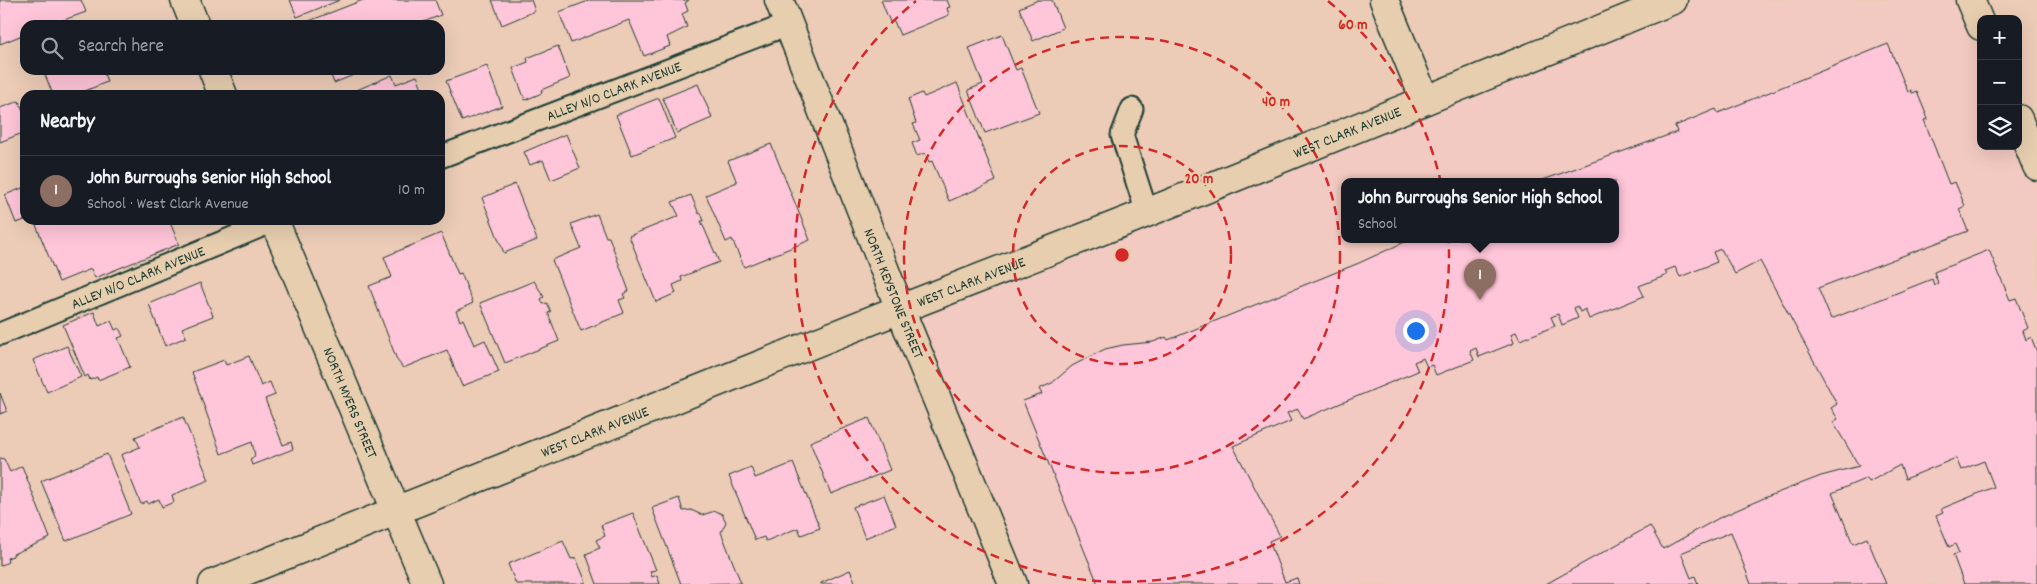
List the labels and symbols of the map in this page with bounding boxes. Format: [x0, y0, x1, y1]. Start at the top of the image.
text: 60 m [1338, 15, 1368, 37]
street label: ALLEY N/O CLARK AVENUE [544, 57, 685, 128]
text: 40 m [1262, 92, 1290, 114]
street label: WEST CLARK AVENUE [1291, 102, 1405, 165]
text: 20 m [1185, 169, 1213, 191]
street label: NORTH KEYSTONE STREET [857, 226, 928, 362]
street label: ALLEY N/O CLARK AVENUE [68, 241, 209, 316]
centre of rings [1113, 246, 1131, 264]
street label: WEST CLARK AVENUE [914, 252, 1029, 314]
pin: 1 [1464, 259, 1496, 300]
your location [1403, 318, 1429, 344]
street label: NORTH MYERS STREET [316, 344, 382, 462]
street label: WEST CLARK AVENUE [538, 402, 653, 465]

